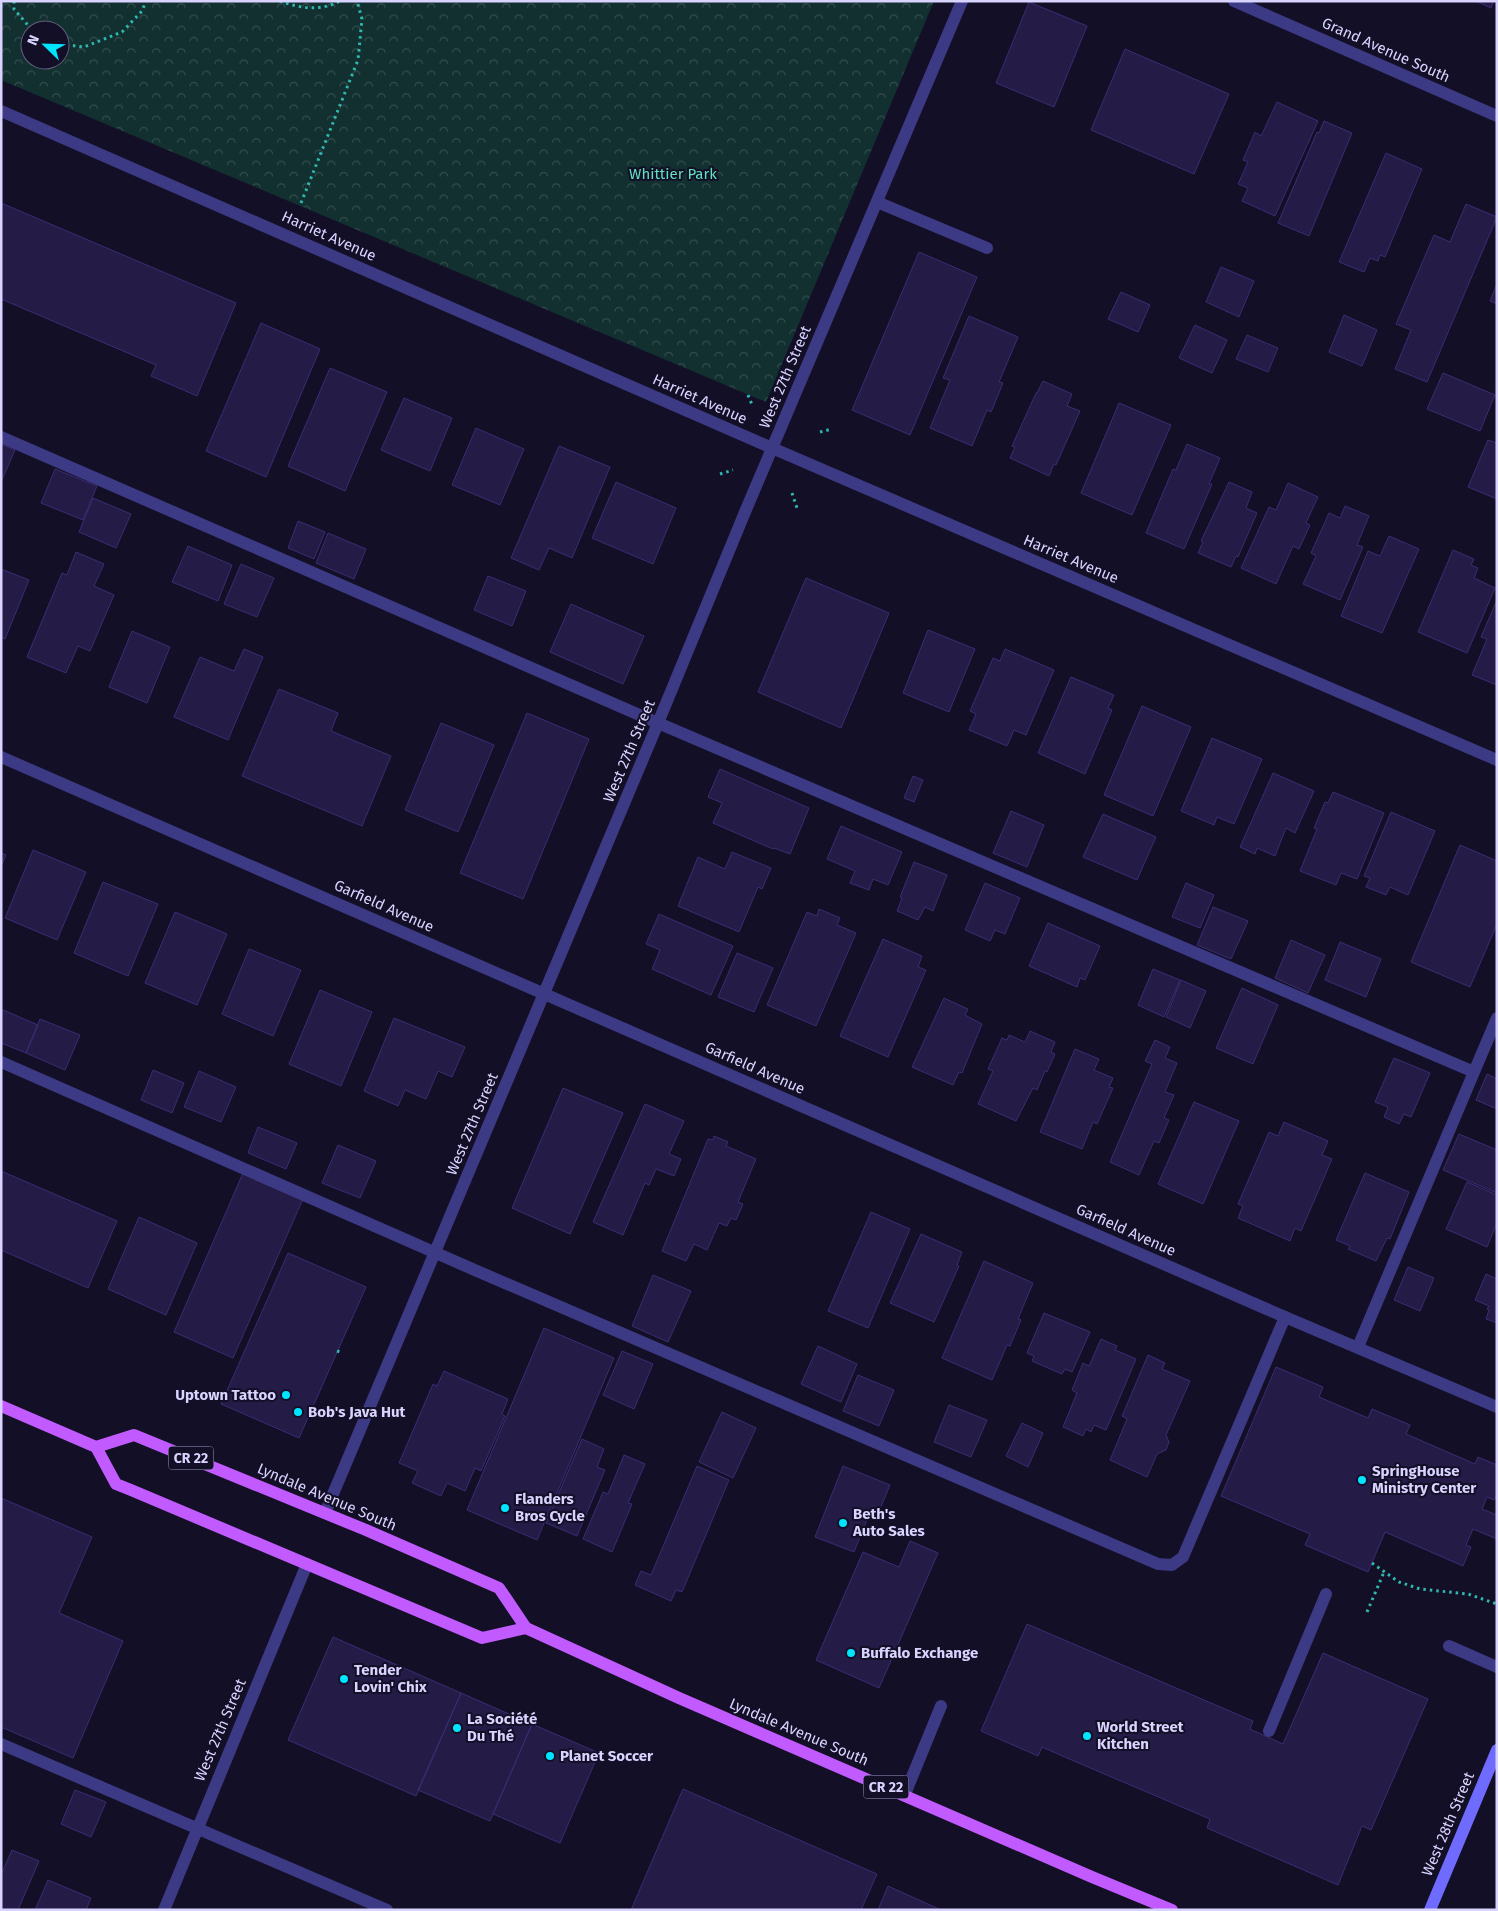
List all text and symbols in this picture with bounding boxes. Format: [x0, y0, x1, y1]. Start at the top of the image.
street label: Grand Avenue South [1319, 14, 1453, 86]
north arrow [20, 20, 70, 70]
text: N [24, 33, 43, 48]
park label: Whittier Park [629, 165, 717, 183]
street label: Harriet Avenue [279, 207, 379, 265]
street label: West 27th Street [755, 322, 815, 431]
street label: Harriet Avenue [650, 370, 750, 428]
street label: Harriet Avenue [1021, 531, 1121, 587]
street label: West 27th Street [599, 696, 659, 805]
street label: Garfield Avenue [331, 876, 437, 936]
street label: Garfield Avenue [702, 1038, 808, 1098]
street label: West 27th Street [442, 1069, 502, 1178]
street label: Garfield Avenue [1073, 1200, 1179, 1260]
place label: Uptown Tattoo [175, 1386, 276, 1404]
marker: Uptown Tattoo [280, 1389, 292, 1401]
place label: Bob's Java Hut [308, 1403, 406, 1421]
marker: Bob's Java Hut [292, 1406, 304, 1418]
road number: CR 22 [168, 1446, 214, 1470]
street label: Lyndale Avenue South [255, 1459, 399, 1535]
place label: SpringHouse Ministry Center [1372, 1462, 1477, 1497]
marker: SpringHouse Ministry Center [1356, 1474, 1368, 1486]
place label: Flanders Bros Cycle [515, 1490, 585, 1525]
marker: Flanders Bros Cycle [499, 1502, 511, 1514]
place label: Beth's Auto Sales [852, 1505, 925, 1540]
marker: Beth's Auto Sales [837, 1517, 849, 1529]
place label: Buffalo Exchange [861, 1644, 978, 1662]
marker: Buffalo Exchange [845, 1647, 857, 1659]
place label: Tender Lovin' Chix [354, 1661, 427, 1696]
marker: Tender Lovin' Chix [338, 1673, 350, 1685]
street label: West 27th Street [190, 1675, 250, 1784]
street label: Lyndale Avenue South [727, 1694, 871, 1770]
place label: La Société Du Thé [467, 1710, 537, 1745]
place label: World Street Kitchen [1097, 1718, 1184, 1753]
marker: La Société Du Thé [451, 1722, 463, 1734]
marker: World Street Kitchen [1081, 1730, 1093, 1742]
place label: Planet Soccer [560, 1747, 654, 1765]
marker: Planet Soccer [544, 1750, 556, 1762]
street label: West 28th Street [1418, 1769, 1478, 1879]
road number: CR 22 [864, 1775, 908, 1798]

